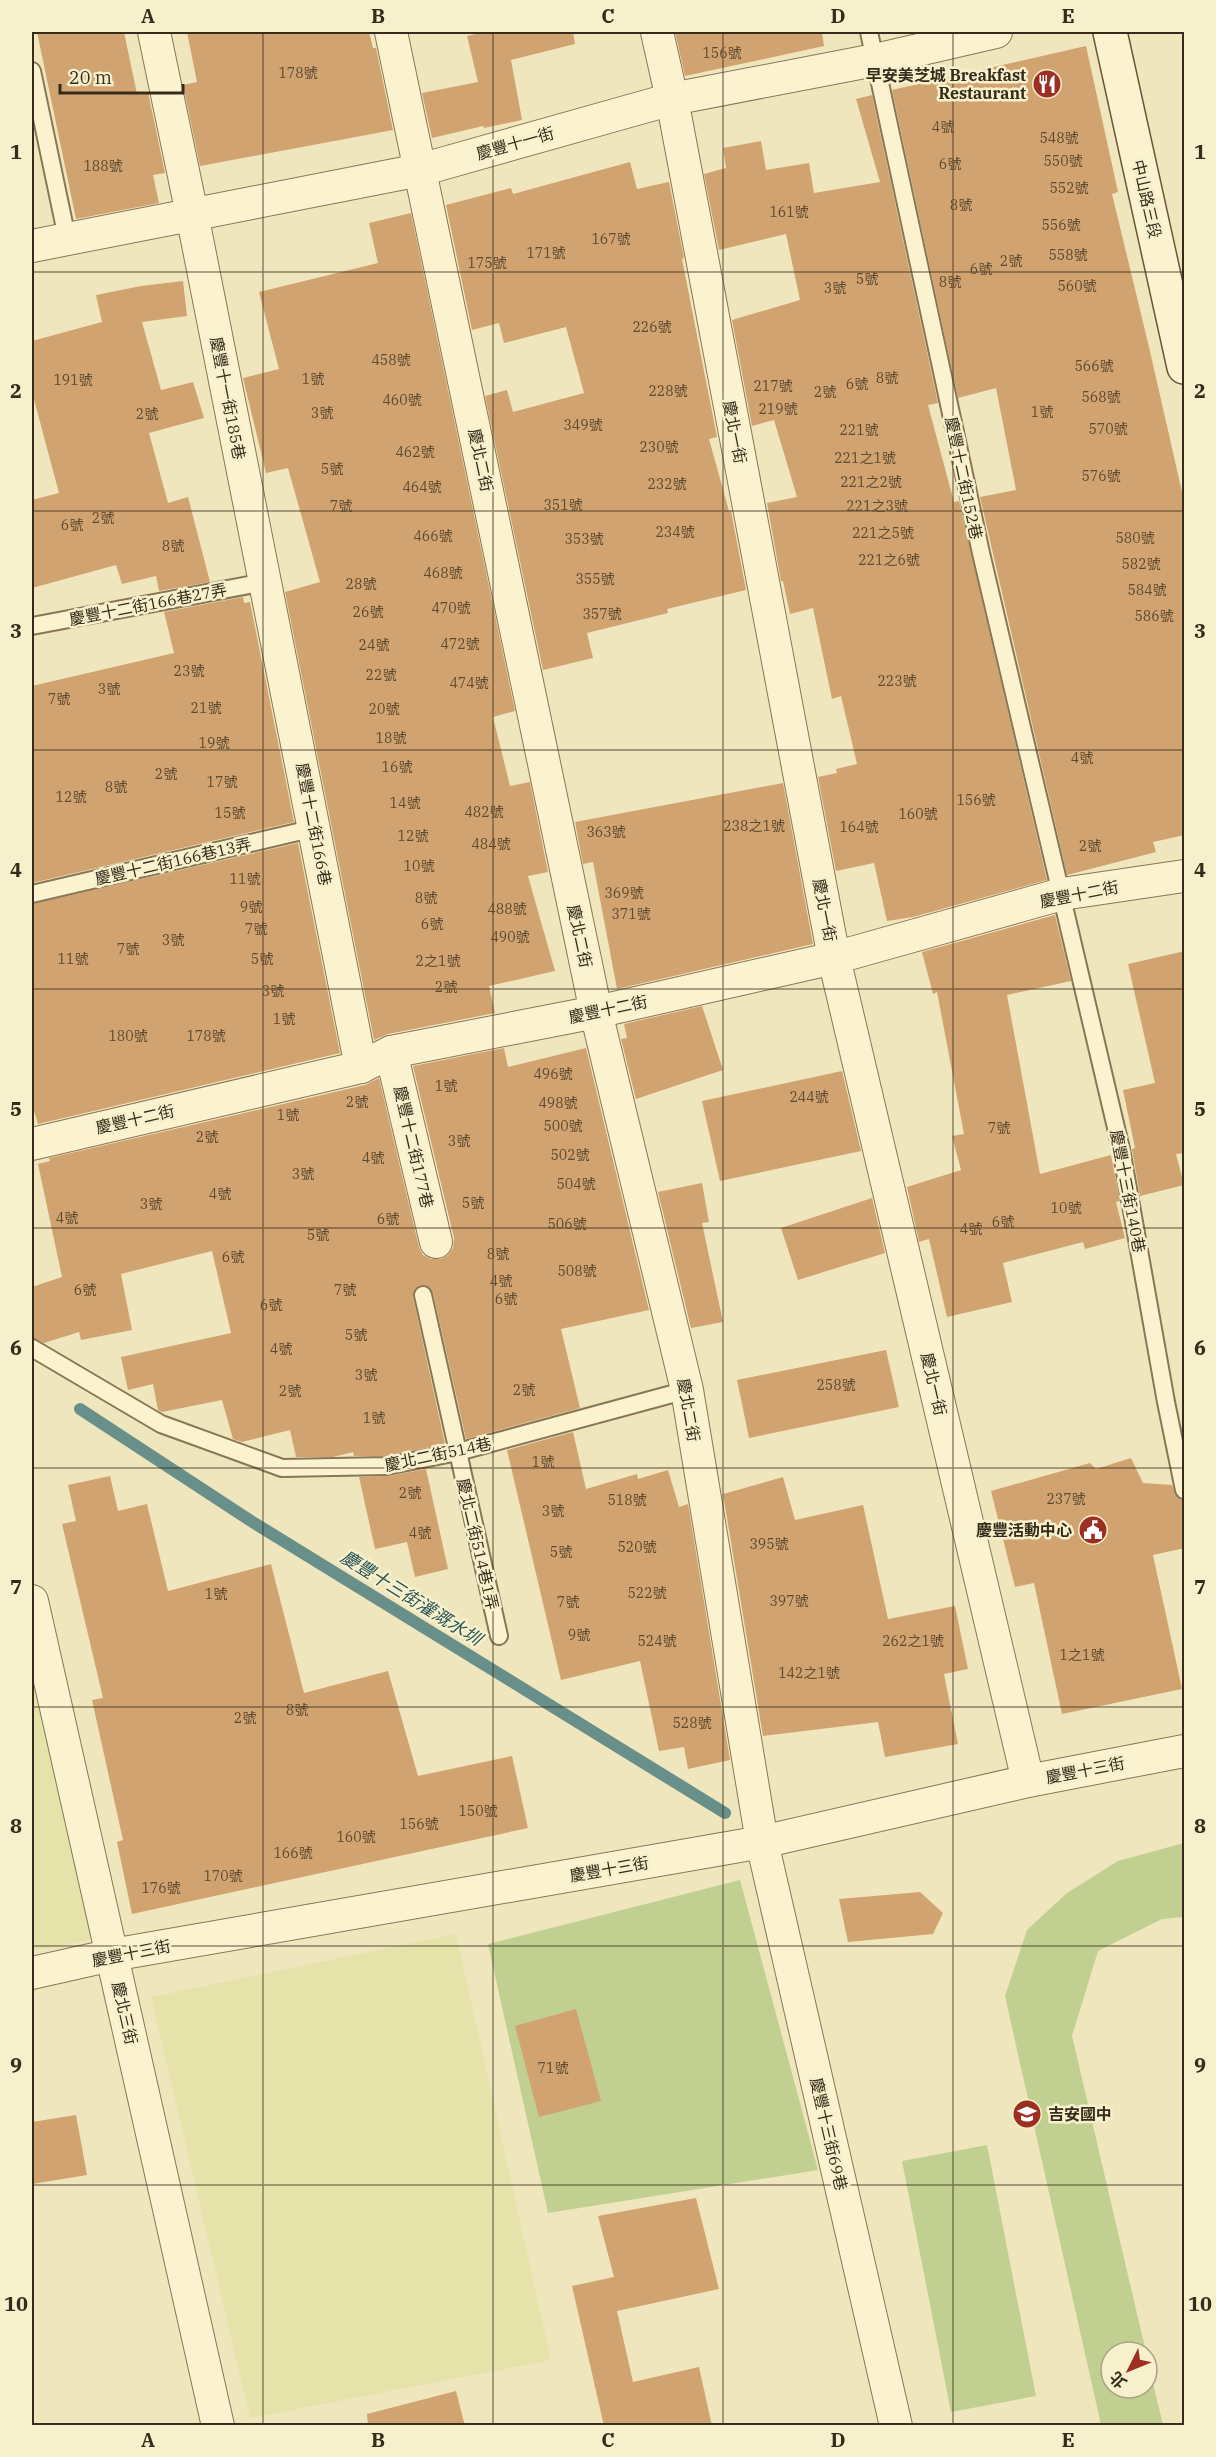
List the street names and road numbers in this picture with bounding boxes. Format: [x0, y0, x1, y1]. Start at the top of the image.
street label: 慶豐十一街 [474, 122, 556, 164]
street label: 中山路三段 [1128, 158, 1166, 240]
street label: 慶豐十一街185巷 [206, 335, 250, 461]
street label: 慶北一街 [719, 399, 751, 465]
street label: 慶豐十二街152巷 [941, 415, 987, 541]
street label: 慶北二街 [465, 427, 497, 493]
street label: 慶豐十二街166巷27弄 [68, 579, 228, 629]
street label: 慶豐十二街166巷 [292, 761, 336, 887]
street label: 慶豐十二街166巷13弄 [93, 833, 253, 889]
street label: 慶北一街 [809, 877, 841, 943]
street label: 慶豐十二街 [1038, 877, 1120, 911]
street label: 慶北二街 [564, 903, 596, 969]
street label: 慶豐十二街 [567, 991, 649, 1027]
street label: 慶豐十二街177巷 [390, 1084, 438, 1210]
street label: 慶豐十二街 [94, 1100, 176, 1138]
street label: 慶豐十三街140巷 [1106, 1128, 1150, 1254]
street label: 慶北一街 [917, 1351, 951, 1417]
street label: 慶北二街 [674, 1377, 704, 1443]
street label: 慶北二街514巷 [383, 1433, 493, 1475]
street label: 慶北二街514巷1弄 [453, 1476, 503, 1612]
street label: 慶豐十三街 [1044, 1753, 1126, 1787]
street label: 慶豐十三街 [568, 1852, 650, 1886]
street label: 慶豐十三街 [90, 1936, 172, 1970]
street label: 慶北三街 [108, 1980, 142, 2046]
street label: 慶豐十三街69巷 [806, 2076, 852, 2192]

